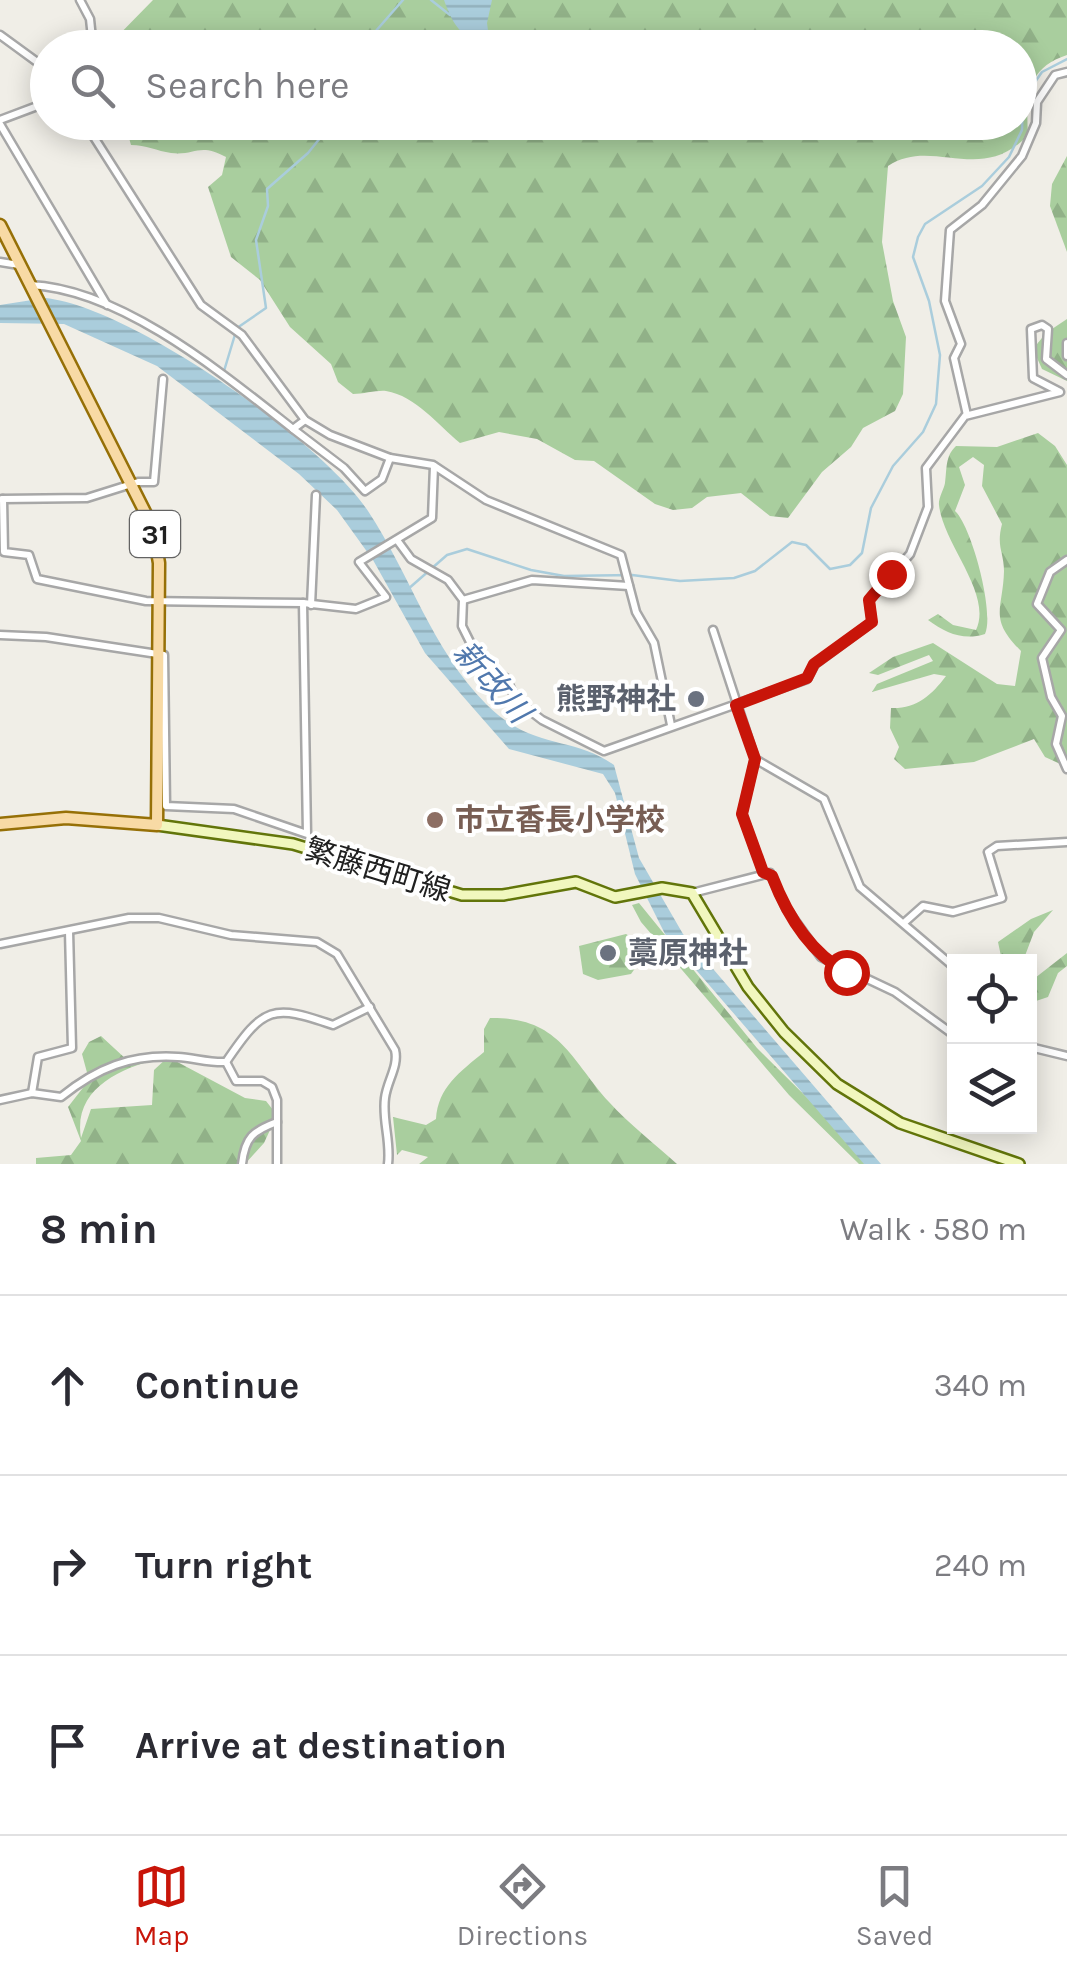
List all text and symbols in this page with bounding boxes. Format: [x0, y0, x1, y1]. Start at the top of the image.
search box [30, 30, 1037, 140]
icon: search [65, 58, 120, 113]
text: Search here [145, 63, 349, 108]
road number: 31 [130, 511, 180, 557]
route end [869, 552, 915, 598]
water label: 新改川 [446, 634, 540, 732]
place label: 熊野神社 [556, 681, 676, 717]
marker: 熊野神社 [685, 688, 707, 710]
place label: 市立香長小学校 [455, 802, 665, 838]
marker: 市立香長小学校 [424, 809, 446, 831]
street label: 繁藤西町線 [301, 831, 455, 909]
place label: 藁原神社 [628, 935, 748, 971]
marker: 藁原神社 [597, 942, 619, 964]
route start [824, 950, 870, 996]
map controls [947, 954, 1037, 1134]
button: locate [947, 954, 1037, 1044]
button: layers [947, 1044, 1037, 1134]
text: 8 min [40, 1204, 158, 1254]
text: Walk · 580 m [840, 1211, 1027, 1248]
icon: ahead [40, 1358, 95, 1413]
text: Continue [135, 1363, 299, 1408]
text: 340 m [934, 1367, 1027, 1404]
icon: right [40, 1538, 95, 1593]
text: Turn right [135, 1543, 312, 1588]
text: 240 m [934, 1547, 1027, 1584]
icon: arrive [40, 1718, 95, 1773]
text: Arrive at destination [135, 1723, 507, 1768]
tab: Map [134, 1859, 189, 1952]
tab: Directions [457, 1859, 588, 1952]
tab: Saved [856, 1859, 933, 1952]

